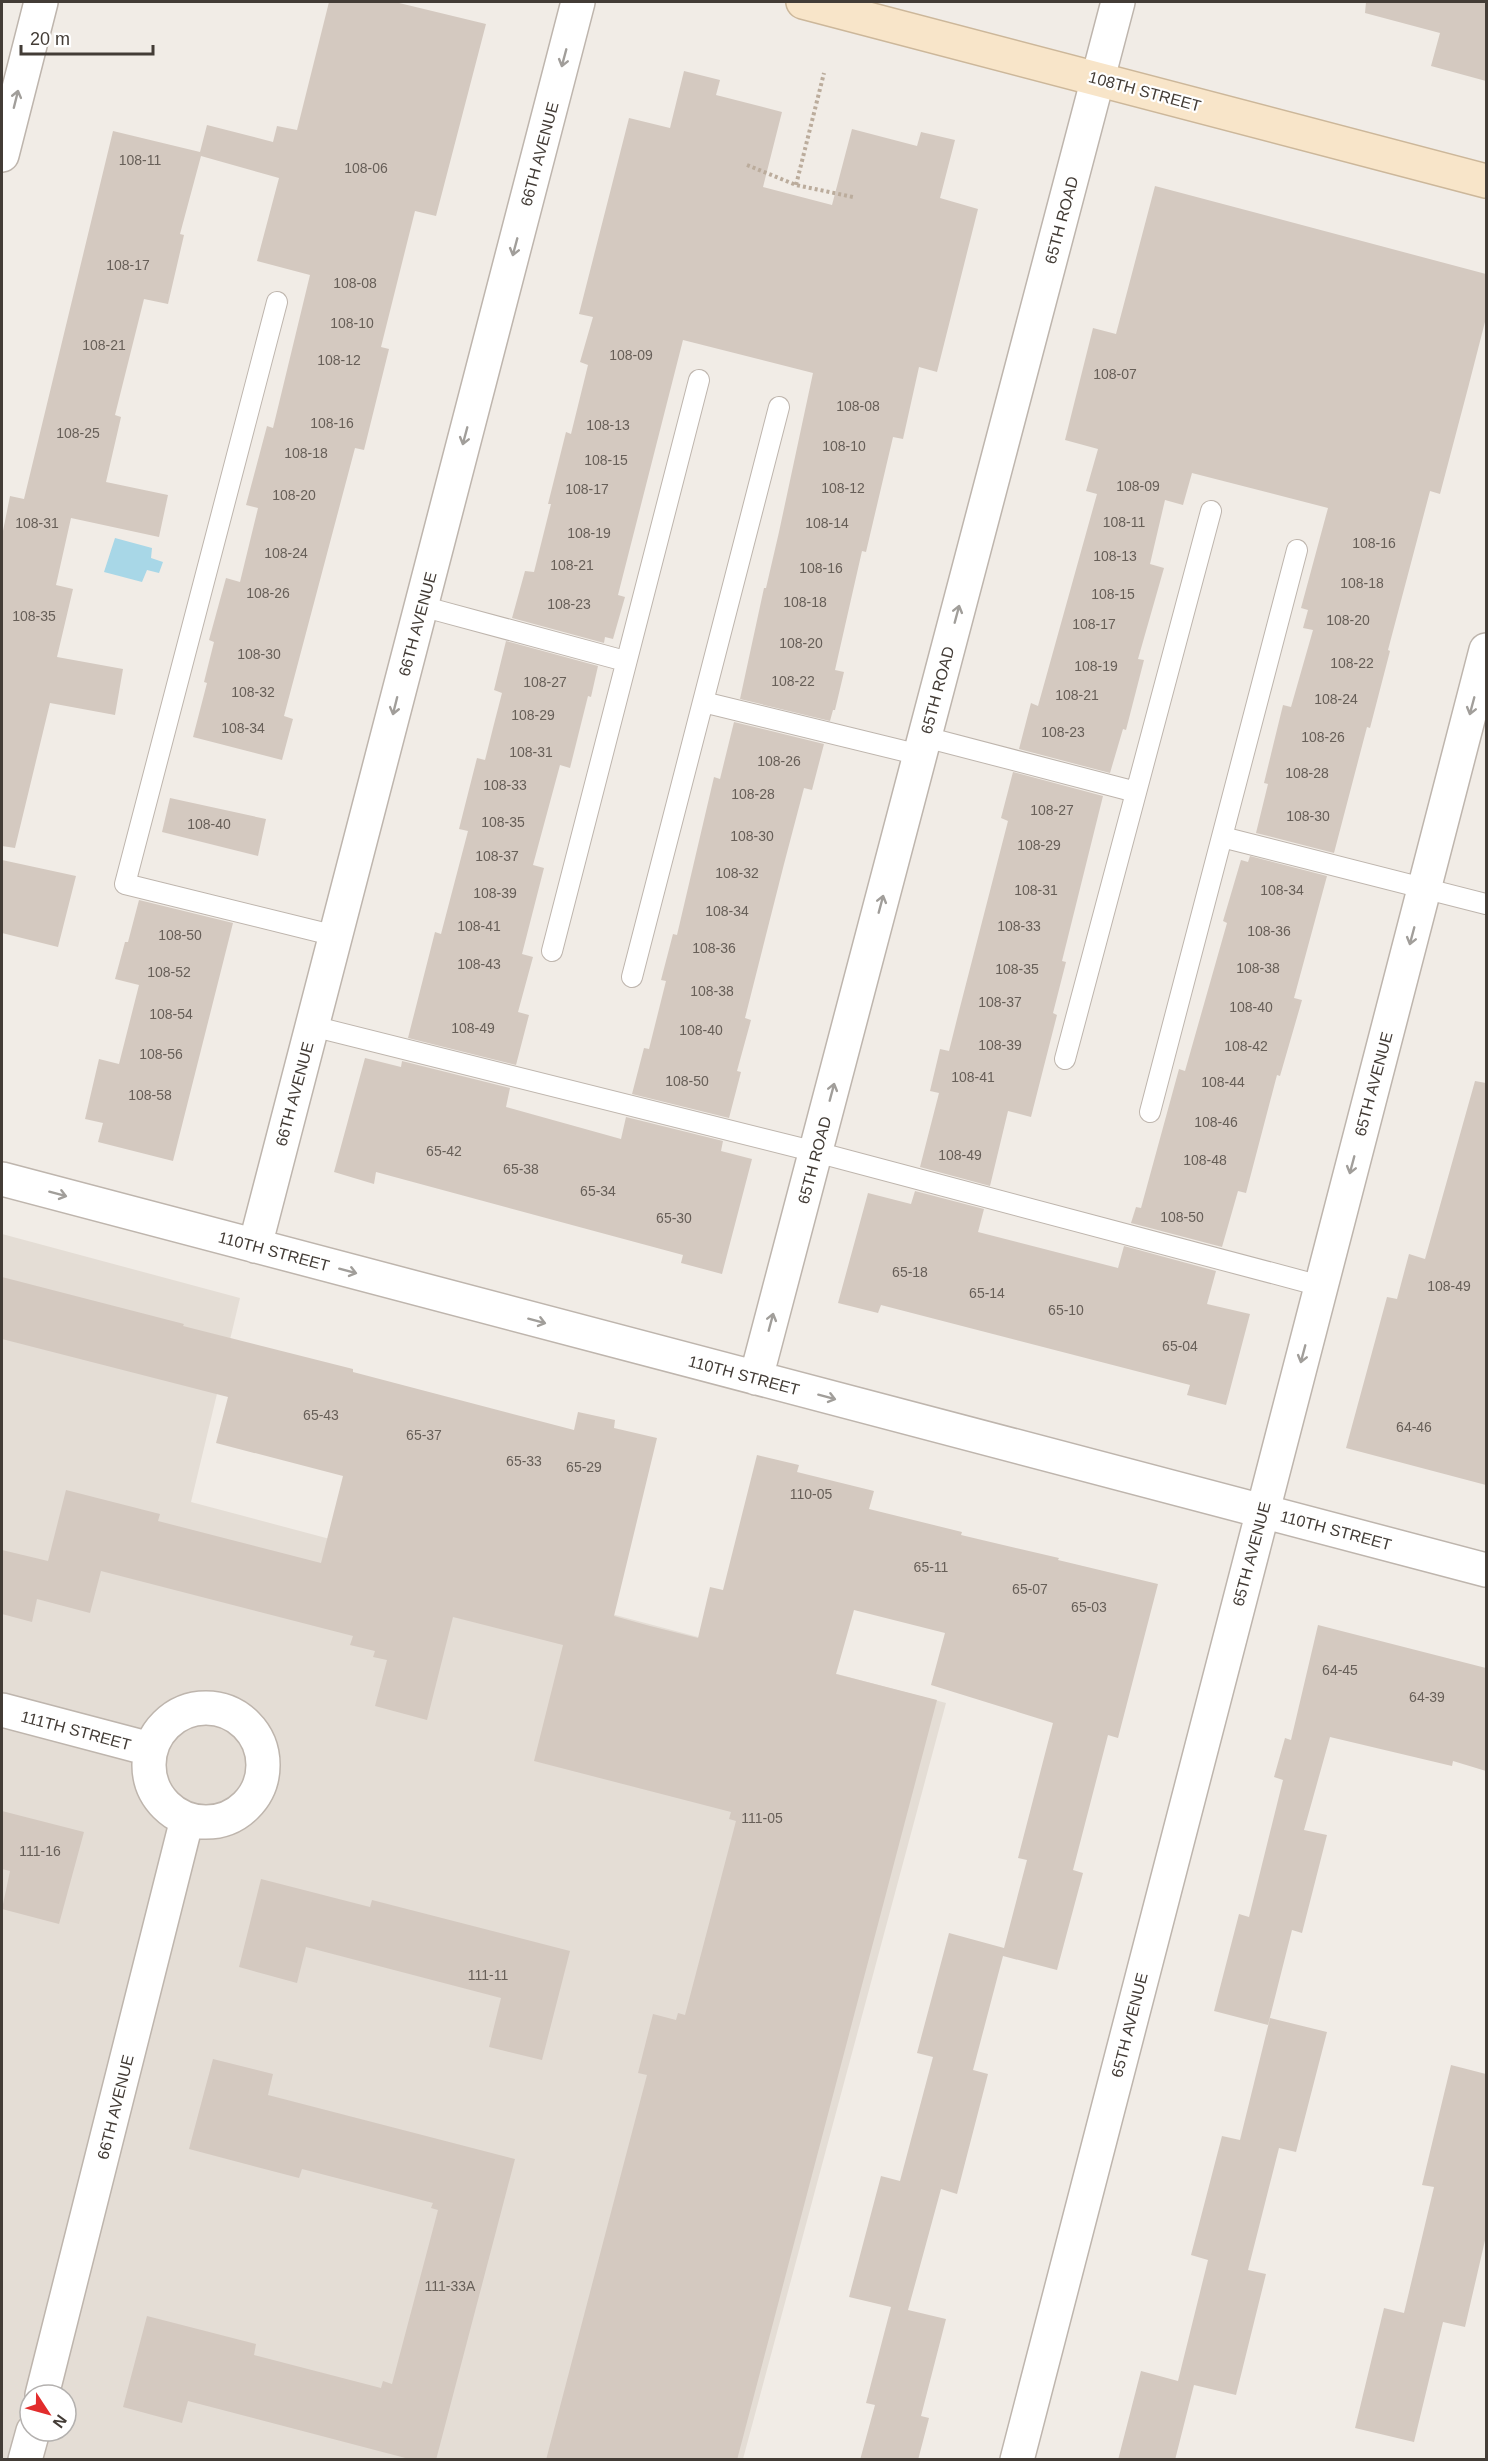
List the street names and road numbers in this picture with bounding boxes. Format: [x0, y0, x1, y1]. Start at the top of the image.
street label: 108TH STREET [1087, 68, 1203, 115]
street label: 66TH AVENUE [517, 100, 562, 208]
street label: 65TH ROAD [1042, 175, 1081, 266]
street label: 66TH AVENUE [395, 570, 440, 678]
street label: 65TH ROAD [918, 645, 957, 736]
street label: 65TH AVENUE [1351, 1030, 1396, 1138]
street label: 66TH AVENUE [272, 1040, 317, 1148]
street label: 65TH ROAD [795, 1115, 834, 1206]
street label: 110TH STREET [216, 1228, 332, 1275]
street label: 110TH STREET [686, 1352, 802, 1399]
street label: 65TH AVENUE [1229, 1500, 1274, 1608]
street label: 110TH STREET [1278, 1507, 1394, 1554]
street label: 111TH STREET [19, 1708, 133, 1753]
street label: 65TH AVENUE [1108, 1971, 1151, 2079]
street label: 66TH AVENUE [94, 2053, 137, 2161]

